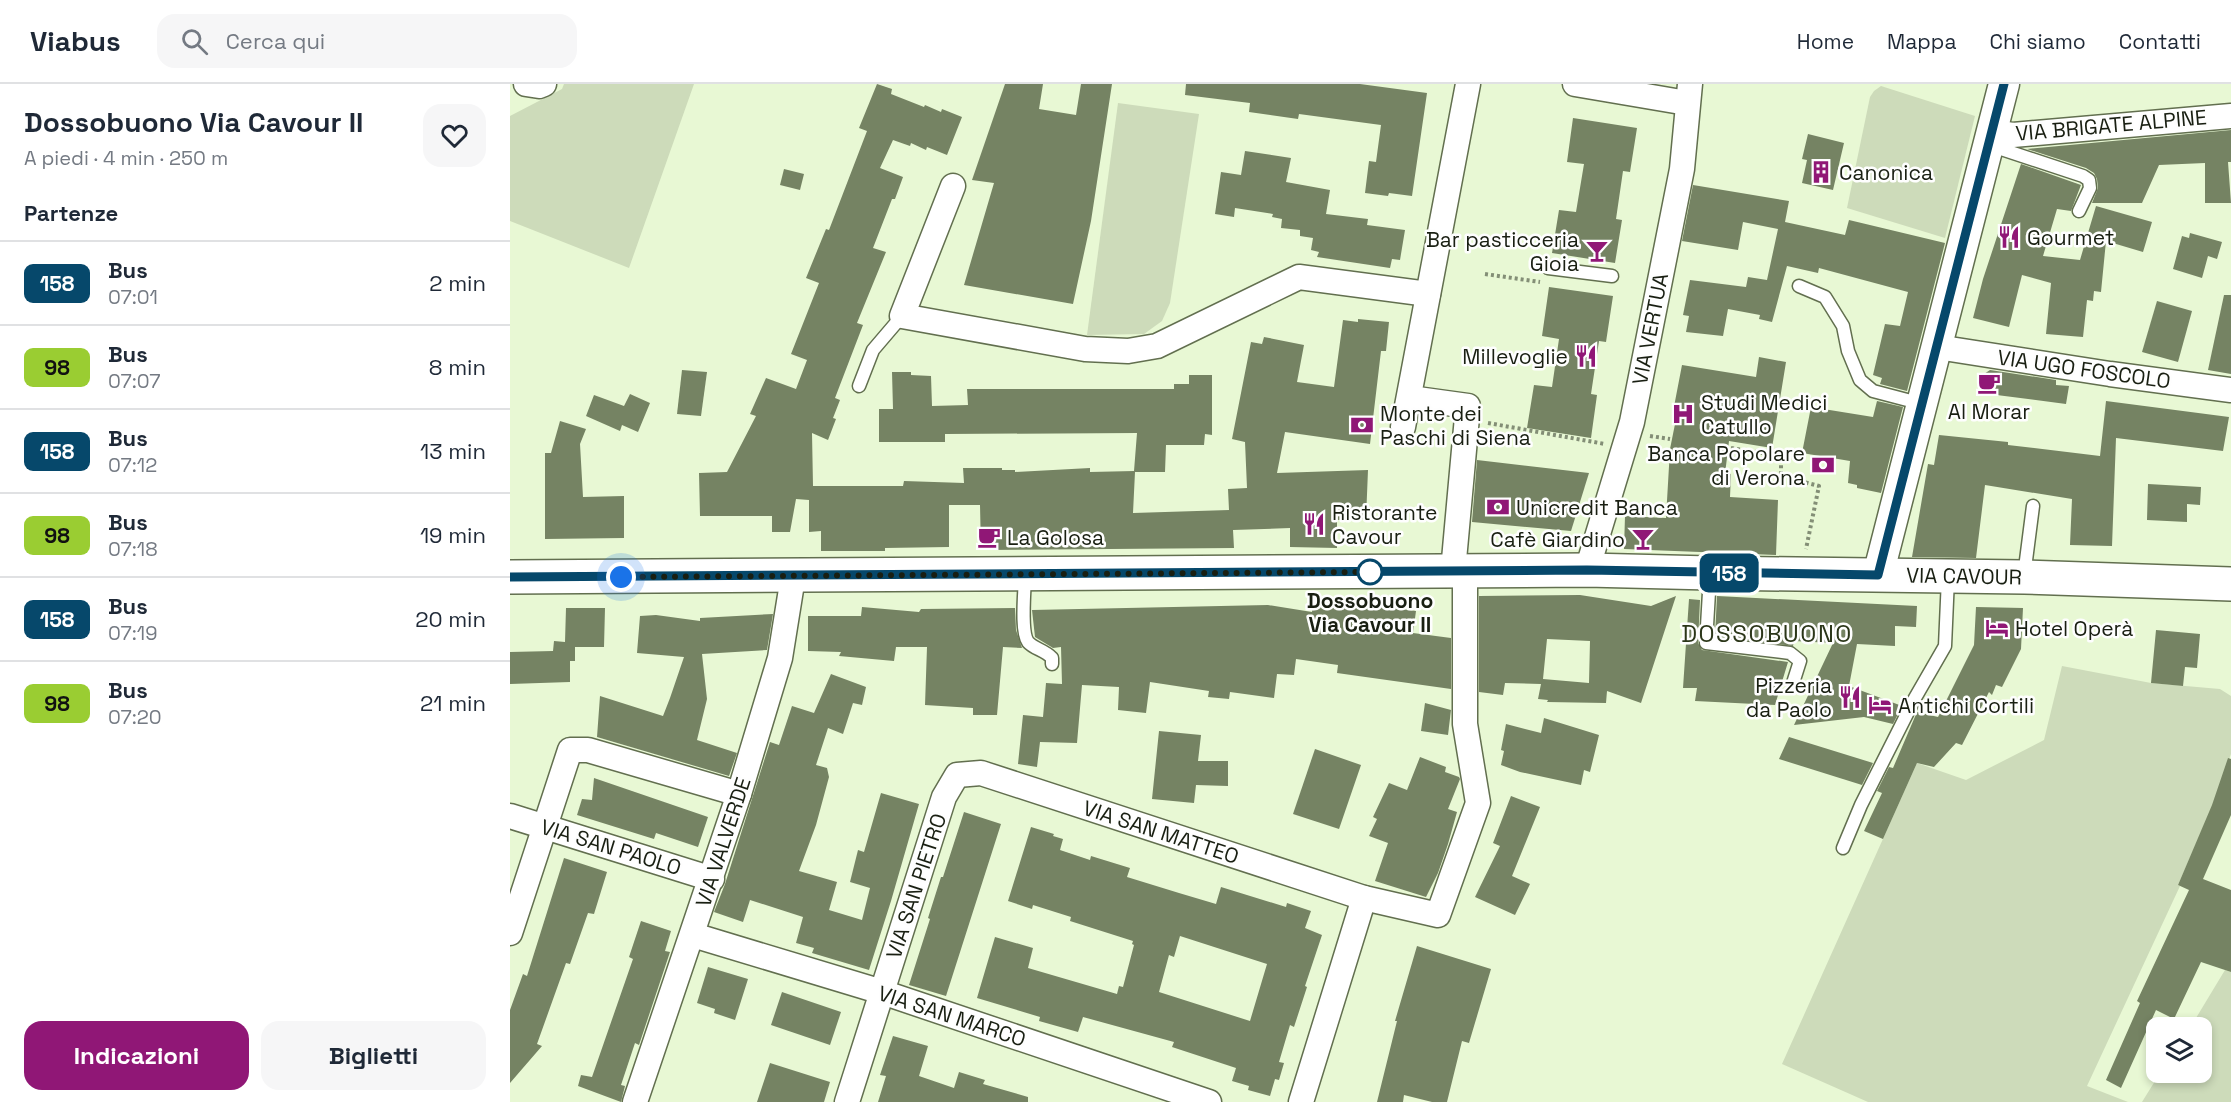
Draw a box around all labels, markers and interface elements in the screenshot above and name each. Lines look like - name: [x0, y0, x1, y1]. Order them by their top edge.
- search box: [157, 14, 577, 68]
- text: Viabus: [30, 23, 121, 59]
- icon: search: [178, 25, 211, 58]
- text: Cerca qui: [226, 27, 325, 55]
- text: Home: [1797, 28, 1854, 55]
- text: Mappa: [1887, 28, 1956, 55]
- text: Chi siamo: [1989, 28, 2086, 55]
- text: Contatti: [2119, 28, 2201, 55]
- street label: VIA BRIGATE ALPINE: [2014, 103, 2208, 147]
- text: Dossobuono Via Cavour II: [24, 104, 363, 140]
- button: heart: [423, 104, 486, 167]
- text: A piedi · 4 min · 250 m: [24, 145, 228, 171]
- building icon: Canonica: [1808, 159, 1834, 185]
- place label: Canonica: [1839, 159, 1933, 186]
- text: Partenze: [24, 199, 118, 227]
- restaurant icon: Gourmet: [1996, 224, 2022, 250]
- place label: Gourmet: [2027, 224, 2114, 251]
- place label: Bar pasticceria Gioia: [1426, 226, 1579, 277]
- bar icon: Bar pasticceria Gioia: [1584, 238, 1610, 264]
- text: Bus: [108, 256, 148, 284]
- text: 2 min: [429, 269, 486, 297]
- text: 158: [40, 270, 74, 297]
- street label: VIA VERTUA: [1626, 271, 1674, 387]
- text: 07:01: [108, 284, 158, 310]
- text: Bus: [108, 340, 148, 368]
- place label: Millevoglie: [1462, 343, 1568, 370]
- restaurant icon: Millevoglie: [1573, 343, 1599, 369]
- street label: VIA UGO FOSCOLO: [1996, 343, 2172, 395]
- text: 8 min: [429, 353, 486, 381]
- text: 98: [44, 354, 70, 381]
- text: 07:07: [108, 368, 161, 394]
- cafe icon: Al Morar: [1976, 370, 2002, 396]
- place label: Studi Medici Catullo: [1701, 389, 1827, 440]
- place label: Al Morar: [1948, 398, 2030, 425]
- place label: Monte dei Paschi di Siena: [1380, 400, 1531, 451]
- hospital icon: Studi Medici Catullo: [1670, 401, 1696, 427]
- bank icon: Monte dei Paschi di Siena: [1349, 412, 1375, 438]
- text: Bus: [108, 424, 148, 452]
- text: 13 min: [420, 437, 486, 465]
- text: 158: [40, 438, 74, 465]
- place label: Banca Popolare di Verona: [1647, 440, 1805, 491]
- text: 07:12: [108, 452, 157, 478]
- bank icon: Banca Popolare di Verona: [1810, 452, 1836, 478]
- bank icon: Unicredit Banca: [1485, 494, 1511, 520]
- place label: Unicredit Banca: [1516, 494, 1678, 521]
- place label: Ristorante Cavour: [1332, 499, 1437, 550]
- text: Bus: [108, 508, 148, 536]
- restaurant icon: Ristorante Cavour: [1301, 511, 1327, 537]
- text: 19 min: [420, 521, 486, 549]
- text: 98: [44, 522, 70, 549]
- cafe icon: La Golosa: [976, 524, 1002, 550]
- place label: La Golosa: [1007, 524, 1104, 551]
- place label: Cafè Giardino: [1490, 526, 1625, 553]
- bar icon: Cafè Giardino: [1630, 526, 1656, 552]
- text: 07:18: [108, 536, 158, 562]
- line badge: 158: [1694, 554, 1764, 592]
- marker: Dossobuono Via Cavour II: [1357, 559, 1383, 585]
- text: 158: [1712, 560, 1746, 587]
- street label: VIA CAVOUR: [1906, 561, 2022, 591]
- your location: [606, 562, 636, 592]
- place label: Dossobuono Via Cavour II: [1307, 587, 1433, 638]
- text: Bus: [108, 592, 148, 620]
- text: 20 min: [415, 605, 486, 633]
- text: 158: [40, 606, 74, 633]
- hotel icon: Hotel Operà: [1984, 615, 2010, 641]
- place label: Hotel Operà: [2015, 615, 2133, 642]
- district label: DOSSOBUONO: [1681, 618, 1853, 649]
- text: 07:19: [108, 620, 157, 646]
- place label: Pizzeria da Paolo: [1746, 672, 1832, 723]
- text: Bus: [108, 676, 148, 704]
- restaurant icon: Pizzeria da Paolo: [1837, 684, 1863, 710]
- text: 21 min: [420, 689, 486, 717]
- text: 98: [44, 690, 70, 717]
- hotel icon: Antichi Cortili: [1867, 692, 1893, 718]
- place label: Antichi Cortili: [1898, 692, 2034, 719]
- text: 07:20: [108, 704, 162, 730]
- street label: VIA VALVERDE: [689, 774, 757, 910]
- street label: VIA SAN MATTEO: [1080, 794, 1242, 870]
- street label: VIA SAN PIETRO: [880, 810, 952, 962]
- street label: VIA SAN PAOLO: [538, 813, 684, 881]
- street label: VIA SAN MARCO: [875, 979, 1029, 1053]
- map controls: [2146, 1017, 2212, 1083]
- button: layers: [2146, 1017, 2212, 1083]
- button: Indicazioni: [24, 1021, 249, 1090]
- button: Biglietti: [261, 1021, 486, 1090]

